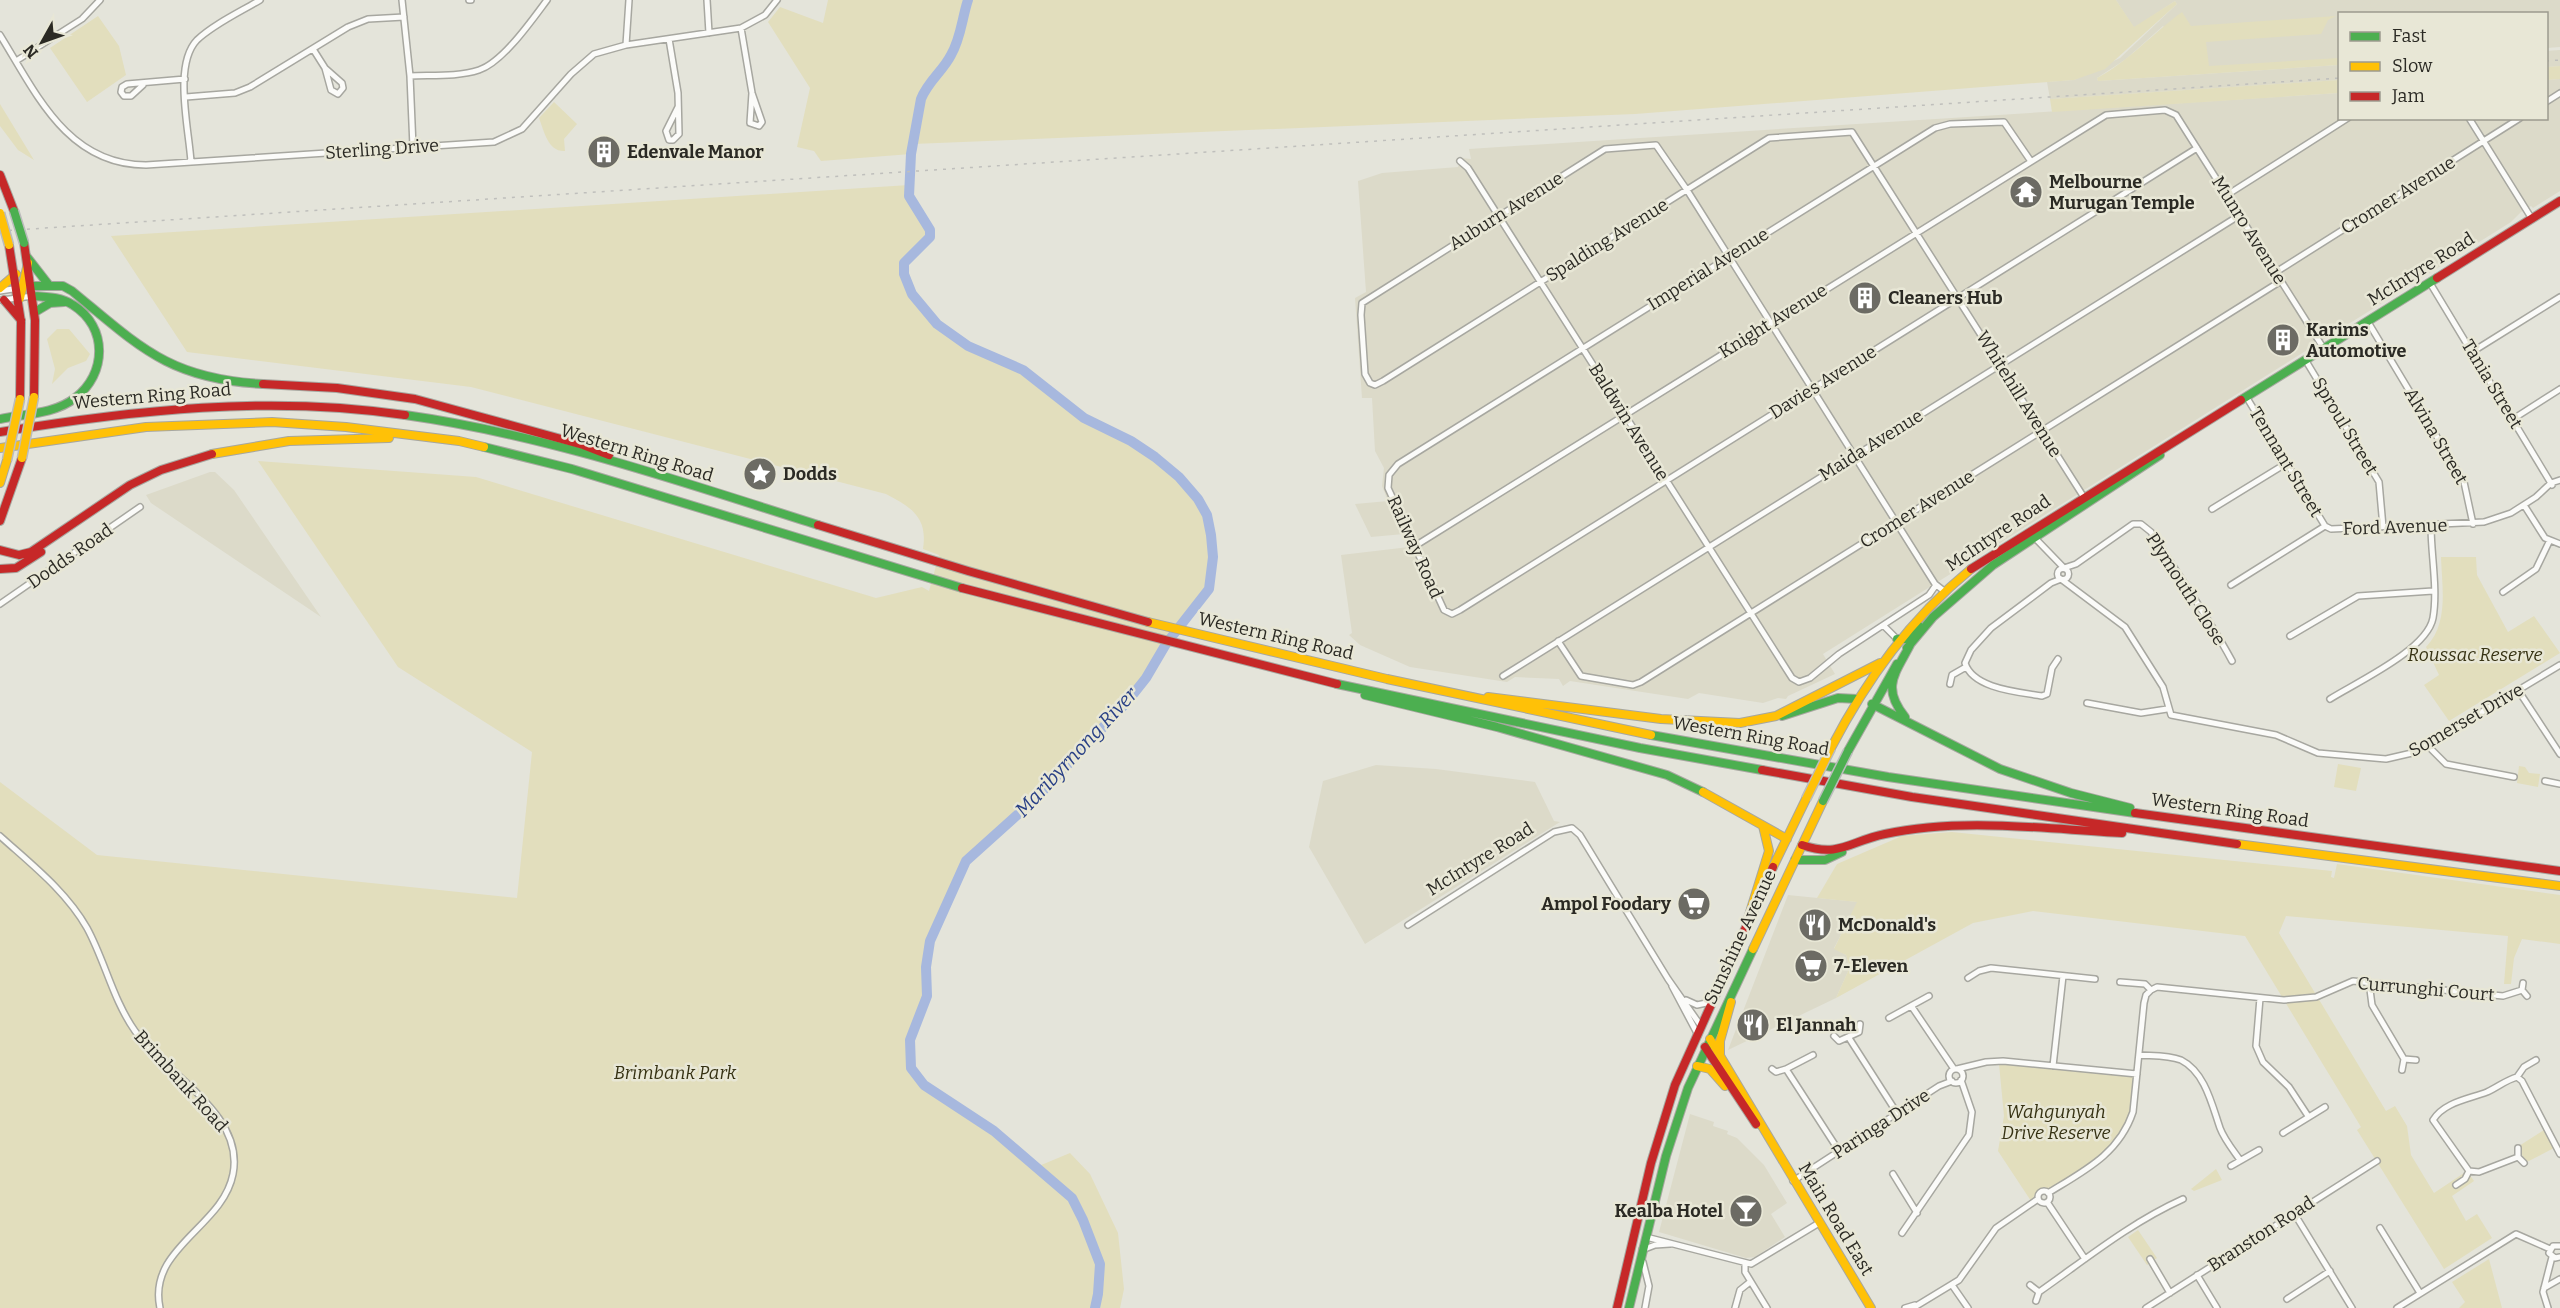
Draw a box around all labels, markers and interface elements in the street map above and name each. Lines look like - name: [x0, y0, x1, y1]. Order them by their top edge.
- north arrow: [12, 12, 72, 72]
- legend: [2338, 12, 2548, 120]
- text: Fast: [2392, 25, 2427, 47]
- text: N: [20, 40, 42, 62]
- text: Slow: [2392, 55, 2433, 77]
- text: Jam: [2391, 85, 2425, 107]
- street label: Sterling Drive: [324, 134, 440, 164]
- building icon: Edenvale Manor: [586, 134, 622, 170]
- place label: Edenvale Manor: [627, 141, 764, 163]
- street label: Cromer Avenue: [2337, 151, 2459, 239]
- street label: Auburn Avenue: [1445, 167, 1567, 255]
- place label: Melbourne Murugan Temple: [2049, 171, 2195, 214]
- street label: Munro Avenue: [2207, 172, 2291, 288]
- temple icon: Melbourne Murugan Temple: [2008, 174, 2044, 210]
- street label: Spalding Avenue: [1542, 193, 1672, 287]
- street label: Imperial Avenue: [1643, 223, 1773, 315]
- street label: McIntyre Road: [2364, 227, 2479, 311]
- street label: Knight Avenue: [1715, 279, 1831, 363]
- building icon: Cleaners Hub: [1847, 280, 1883, 316]
- place label: Cleaners Hub: [1888, 287, 2003, 309]
- place label: Karims Automotive: [2306, 319, 2407, 362]
- building icon: Karims Automotive: [2265, 322, 2301, 358]
- street label: Whitehill Avenue: [1971, 327, 2067, 461]
- street label: Tania Street: [2457, 335, 2527, 433]
- street label: Davies Avenue: [1765, 340, 1881, 424]
- street label: Baldwin Avenue: [1584, 359, 1674, 485]
- street label: Sproul Street: [2307, 373, 2383, 479]
- street label: Western Ring Road: [72, 378, 232, 414]
- street label: Alvina Street: [2400, 384, 2473, 489]
- street label: Tennant Street: [2245, 403, 2328, 521]
- street label: Maida Avenue: [1815, 404, 1927, 486]
- street label: Western Ring Road: [558, 419, 716, 487]
- place icon: Dodds: [742, 456, 778, 492]
- place label: Dodds: [783, 463, 837, 485]
- street label: Cromer Avenue: [1856, 465, 1978, 553]
- street label: McIntyre Road: [1941, 490, 2055, 576]
- street label: Railway Road: [1382, 492, 1448, 602]
- street label: Ford Avenue: [2342, 514, 2448, 540]
- street label: Dodds Road: [23, 518, 117, 593]
- street label: Plymouth Close: [2141, 529, 2231, 649]
- street label: Western Ring Road: [1196, 607, 1356, 665]
- park label: Roussac Reserve: [2408, 644, 2542, 666]
- street label: Somerset Drive: [2405, 678, 2527, 762]
- water label: Maribyrnong River: [1010, 682, 1143, 822]
- street label: Western Ring Road: [1671, 711, 1831, 761]
- street label: Western Ring Road: [2150, 788, 2310, 832]
- street label: McIntyre Road: [1423, 817, 1538, 901]
- street label: Sunshine Avenue: [1699, 866, 1781, 1008]
- supermarket icon: Ampol Foodary: [1676, 886, 1712, 922]
- place label: Ampol Foodary: [1541, 893, 1672, 915]
- restaurant icon: McDonald's: [1797, 907, 1833, 943]
- place label: McDonald's: [1838, 914, 1936, 936]
- supermarket icon: 7-Eleven: [1793, 948, 1829, 984]
- place label: 7-Eleven: [1834, 955, 1909, 977]
- street label: Currunghi Court: [2357, 972, 2496, 1006]
- restaurant icon: El Jannah: [1735, 1007, 1771, 1043]
- place label: El Jannah: [1776, 1014, 1857, 1036]
- street label: Brimbank Road: [130, 1026, 233, 1137]
- park label: Brimbank Park: [614, 1062, 737, 1084]
- street label: Paringa Drive: [1828, 1084, 1934, 1164]
- park label: Wahgunyah Drive Reserve: [2001, 1101, 2111, 1144]
- street label: Main Road East: [1794, 1159, 1879, 1280]
- street label: Branston Road: [2204, 1191, 2319, 1277]
- bar icon: Kealba Hotel: [1728, 1193, 1764, 1229]
- place label: Kealba Hotel: [1614, 1200, 1723, 1222]

